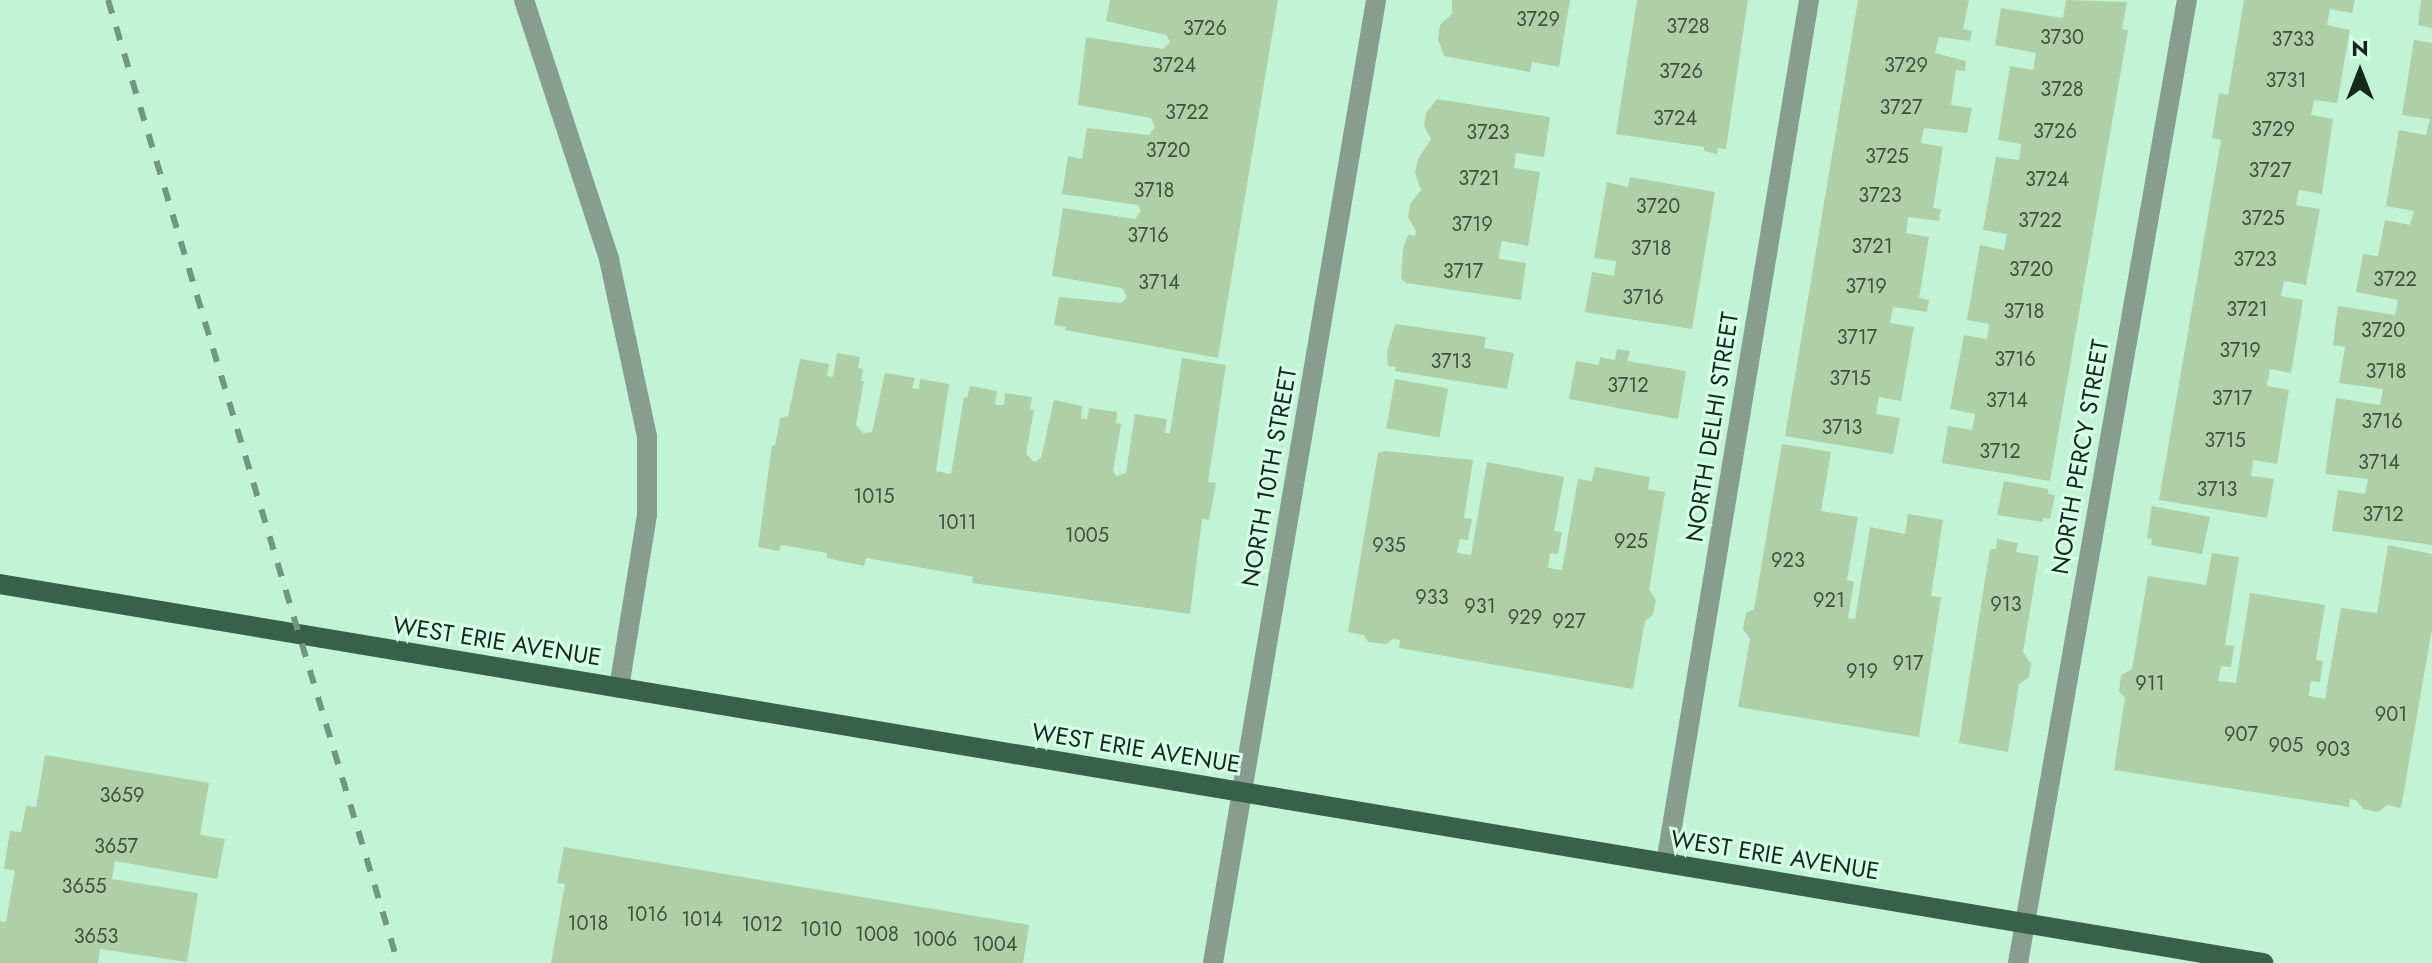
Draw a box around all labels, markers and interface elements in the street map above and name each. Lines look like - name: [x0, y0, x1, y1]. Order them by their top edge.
- house number: 3729: [1516, 7, 1560, 31]
- house number: 3728: [1666, 14, 1710, 38]
- house number: 3726: [1183, 16, 1227, 40]
- house number: 3730: [2040, 25, 2084, 49]
- house number: 3733: [2272, 27, 2314, 51]
- north arrow: [2320, 32, 2400, 112]
- text: N: [2351, 32, 2369, 64]
- house number: 3724: [1152, 53, 1196, 77]
- house number: 3729: [1884, 53, 1928, 77]
- house number: 3726: [1659, 59, 1703, 83]
- house number: 3731: [2265, 68, 2307, 92]
- house number: 3728: [2040, 77, 2084, 101]
- house number: 3727: [1880, 95, 1922, 119]
- house number: 3722: [1165, 100, 1209, 124]
- house number: 3724: [1653, 106, 1697, 130]
- house number: 3729: [2251, 117, 2295, 141]
- house number: 3726: [2033, 119, 2077, 143]
- house number: 3723: [1466, 120, 1510, 144]
- house number: 3720: [1146, 138, 1190, 162]
- house number: 3725: [1865, 144, 1909, 168]
- house number: 3727: [2249, 158, 2291, 182]
- house number: 3721: [1458, 166, 1500, 190]
- house number: 3724: [2025, 167, 2069, 191]
- house number: 3718: [1133, 178, 1175, 202]
- house number: 3723: [1858, 183, 1902, 207]
- house number: 3720: [1636, 194, 1680, 218]
- house number: 3725: [2241, 206, 2285, 230]
- house number: 3722: [2018, 208, 2062, 232]
- house number: 3719: [1451, 212, 1493, 236]
- house number: 3716: [1127, 223, 1169, 247]
- house number: 3721: [1851, 234, 1893, 258]
- house number: 3718: [1630, 236, 1672, 260]
- house number: 3723: [2233, 247, 2277, 271]
- house number: 3720: [2009, 257, 2053, 281]
- house number: 3717: [1443, 259, 1483, 283]
- house number: 3722: [2373, 267, 2417, 291]
- house number: 3714: [1138, 270, 1180, 294]
- house number: 3719: [1845, 274, 1887, 298]
- house number: 3716: [1622, 285, 1664, 309]
- house number: 3721: [2226, 297, 2268, 321]
- house number: 3718: [2003, 299, 2045, 323]
- street label: NORTH DELHI STREET: [1680, 310, 1744, 544]
- house number: 3720: [2361, 318, 2405, 342]
- house number: 3717: [1837, 325, 1877, 349]
- street label: NORTH PERCY STREET: [2045, 337, 2115, 577]
- house number: 3719: [2219, 338, 2261, 362]
- house number: 3716: [1994, 347, 2036, 371]
- house number: 3713: [1430, 349, 1472, 373]
- house number: 3718: [2365, 359, 2407, 383]
- street label: NORTH 10TH STREET: [1235, 365, 1303, 589]
- house number: 3715: [1829, 366, 1871, 390]
- house number: 3712: [1607, 373, 1649, 397]
- house number: 3717: [2212, 386, 2252, 410]
- house number: 3714: [1986, 388, 2028, 412]
- house number: 3716: [2361, 409, 2403, 433]
- house number: 3713: [1821, 415, 1863, 439]
- house number: 3715: [2204, 428, 2246, 452]
- house number: 3712: [1979, 439, 2021, 463]
- house number: 3714: [2358, 450, 2400, 474]
- house number: 3713: [2196, 477, 2238, 501]
- house number: 1015: [853, 484, 895, 508]
- house number: 3712: [2362, 502, 2404, 526]
- house number: 1011: [938, 510, 976, 534]
- house number: 1005: [1065, 523, 1109, 547]
- house number: 925: [1614, 529, 1648, 553]
- house number: 935: [1372, 533, 1406, 557]
- house number: 923: [1771, 548, 1805, 572]
- house number: 933: [1415, 585, 1449, 609]
- house number: 921: [1813, 588, 1845, 612]
- house number: 913: [1990, 592, 2022, 616]
- house number: 931: [1464, 594, 1496, 618]
- house number: 929: [1508, 605, 1542, 629]
- house number: 927: [1552, 609, 1586, 633]
- street label: WEST ERIE AVENUE: [391, 610, 603, 672]
- house number: 917: [1892, 651, 1924, 675]
- house number: 919: [1846, 659, 1878, 683]
- house number: 911: [2135, 671, 2165, 695]
- house number: 901: [2375, 702, 2407, 726]
- street label: WEST ERIE AVENUE: [1030, 717, 1242, 779]
- house number: 907: [2224, 722, 2258, 746]
- house number: 905: [2269, 733, 2303, 757]
- house number: 903: [2316, 737, 2350, 761]
- house number: 3659: [99, 783, 145, 807]
- street label: WEST ERIE AVENUE: [1669, 824, 1881, 886]
- house number: 3657: [94, 834, 138, 858]
- house number: 3655: [62, 874, 106, 898]
- house number: 1016: [626, 902, 668, 926]
- house number: 1014: [681, 907, 723, 931]
- house number: 1018: [568, 911, 608, 935]
- house number: 1012: [741, 912, 783, 936]
- house number: 1010: [800, 917, 842, 941]
- house number: 1008: [855, 922, 899, 946]
- house number: 3653: [74, 924, 118, 948]
- house number: 1006: [913, 927, 957, 951]
- house number: 1004: [973, 932, 1017, 956]

